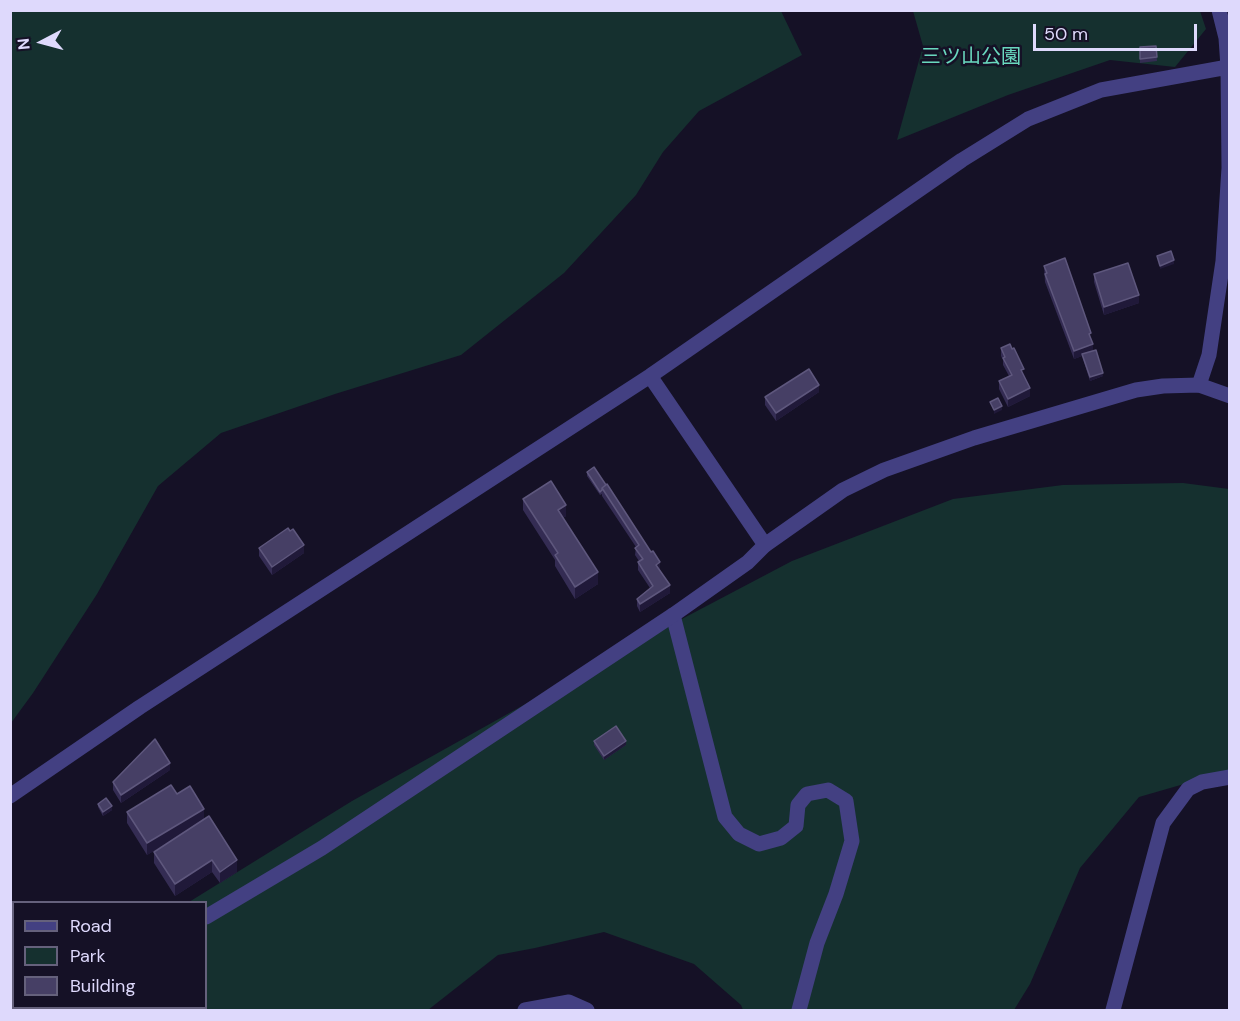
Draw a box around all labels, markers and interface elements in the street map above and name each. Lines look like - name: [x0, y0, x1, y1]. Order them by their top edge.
- north arrow: [12, 12, 72, 72]
- scale bar: [1036, 12, 1200, 50]
- text: 50 m: [1044, 22, 1088, 46]
- text: N: [13, 37, 35, 51]
- park label: 三ツ山公園: [921, 46, 1021, 70]
- legend: [12, 901, 207, 1009]
- text: Road: [70, 914, 112, 938]
- text: Park: [70, 944, 106, 968]
- text: Building: [70, 974, 135, 998]

